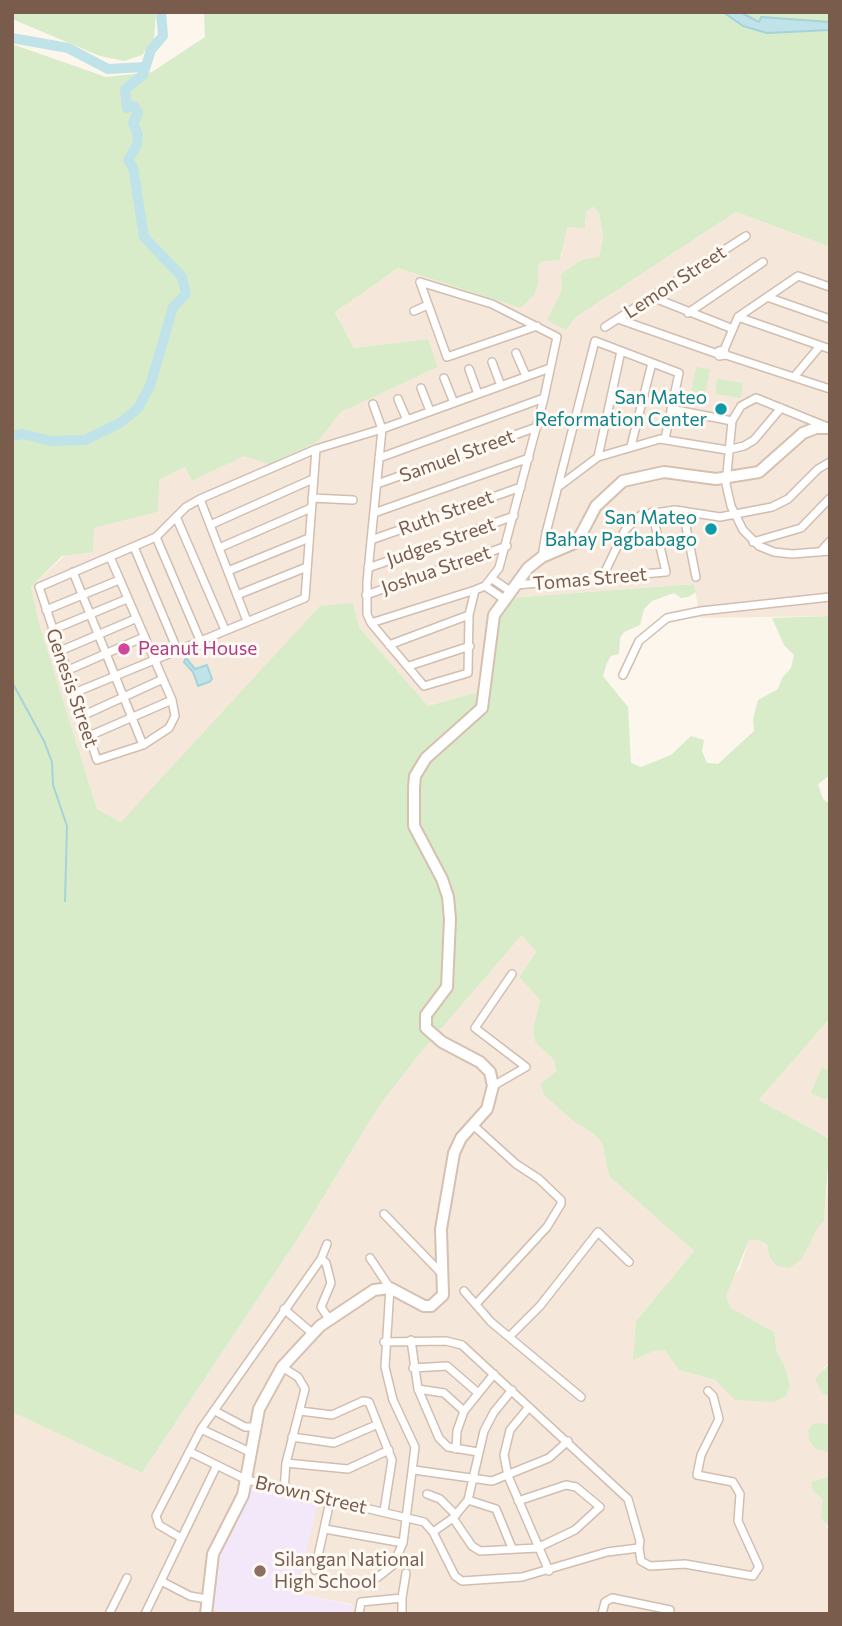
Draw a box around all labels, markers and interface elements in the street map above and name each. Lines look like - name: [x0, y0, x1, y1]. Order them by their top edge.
- street label: Lemon Street: [620, 241, 730, 323]
- place label: San Mateo Reformation Center: [535, 387, 707, 431]
- marker: San Mateo Reformation Center: [713, 401, 729, 417]
- street label: Samuel Street: [397, 425, 517, 487]
- street label: Ruth Street: [395, 485, 497, 541]
- place label: San Mateo Bahay Pagbabago: [545, 507, 697, 551]
- street label: Judges Street: [384, 513, 498, 571]
- marker: San Mateo Bahay Pagbabago: [703, 521, 719, 537]
- street label: Joshua Street: [378, 541, 494, 599]
- street label: Tomas Street: [532, 563, 648, 595]
- street label: Genesis Street: [41, 625, 103, 751]
- place label: Peanut House: [138, 638, 257, 660]
- marker: Peanut House: [116, 641, 132, 657]
- street label: Brown Street: [253, 1471, 369, 1519]
- place label: Silangan National High School: [274, 1549, 424, 1593]
- marker: Silangan National High School: [252, 1563, 268, 1579]

